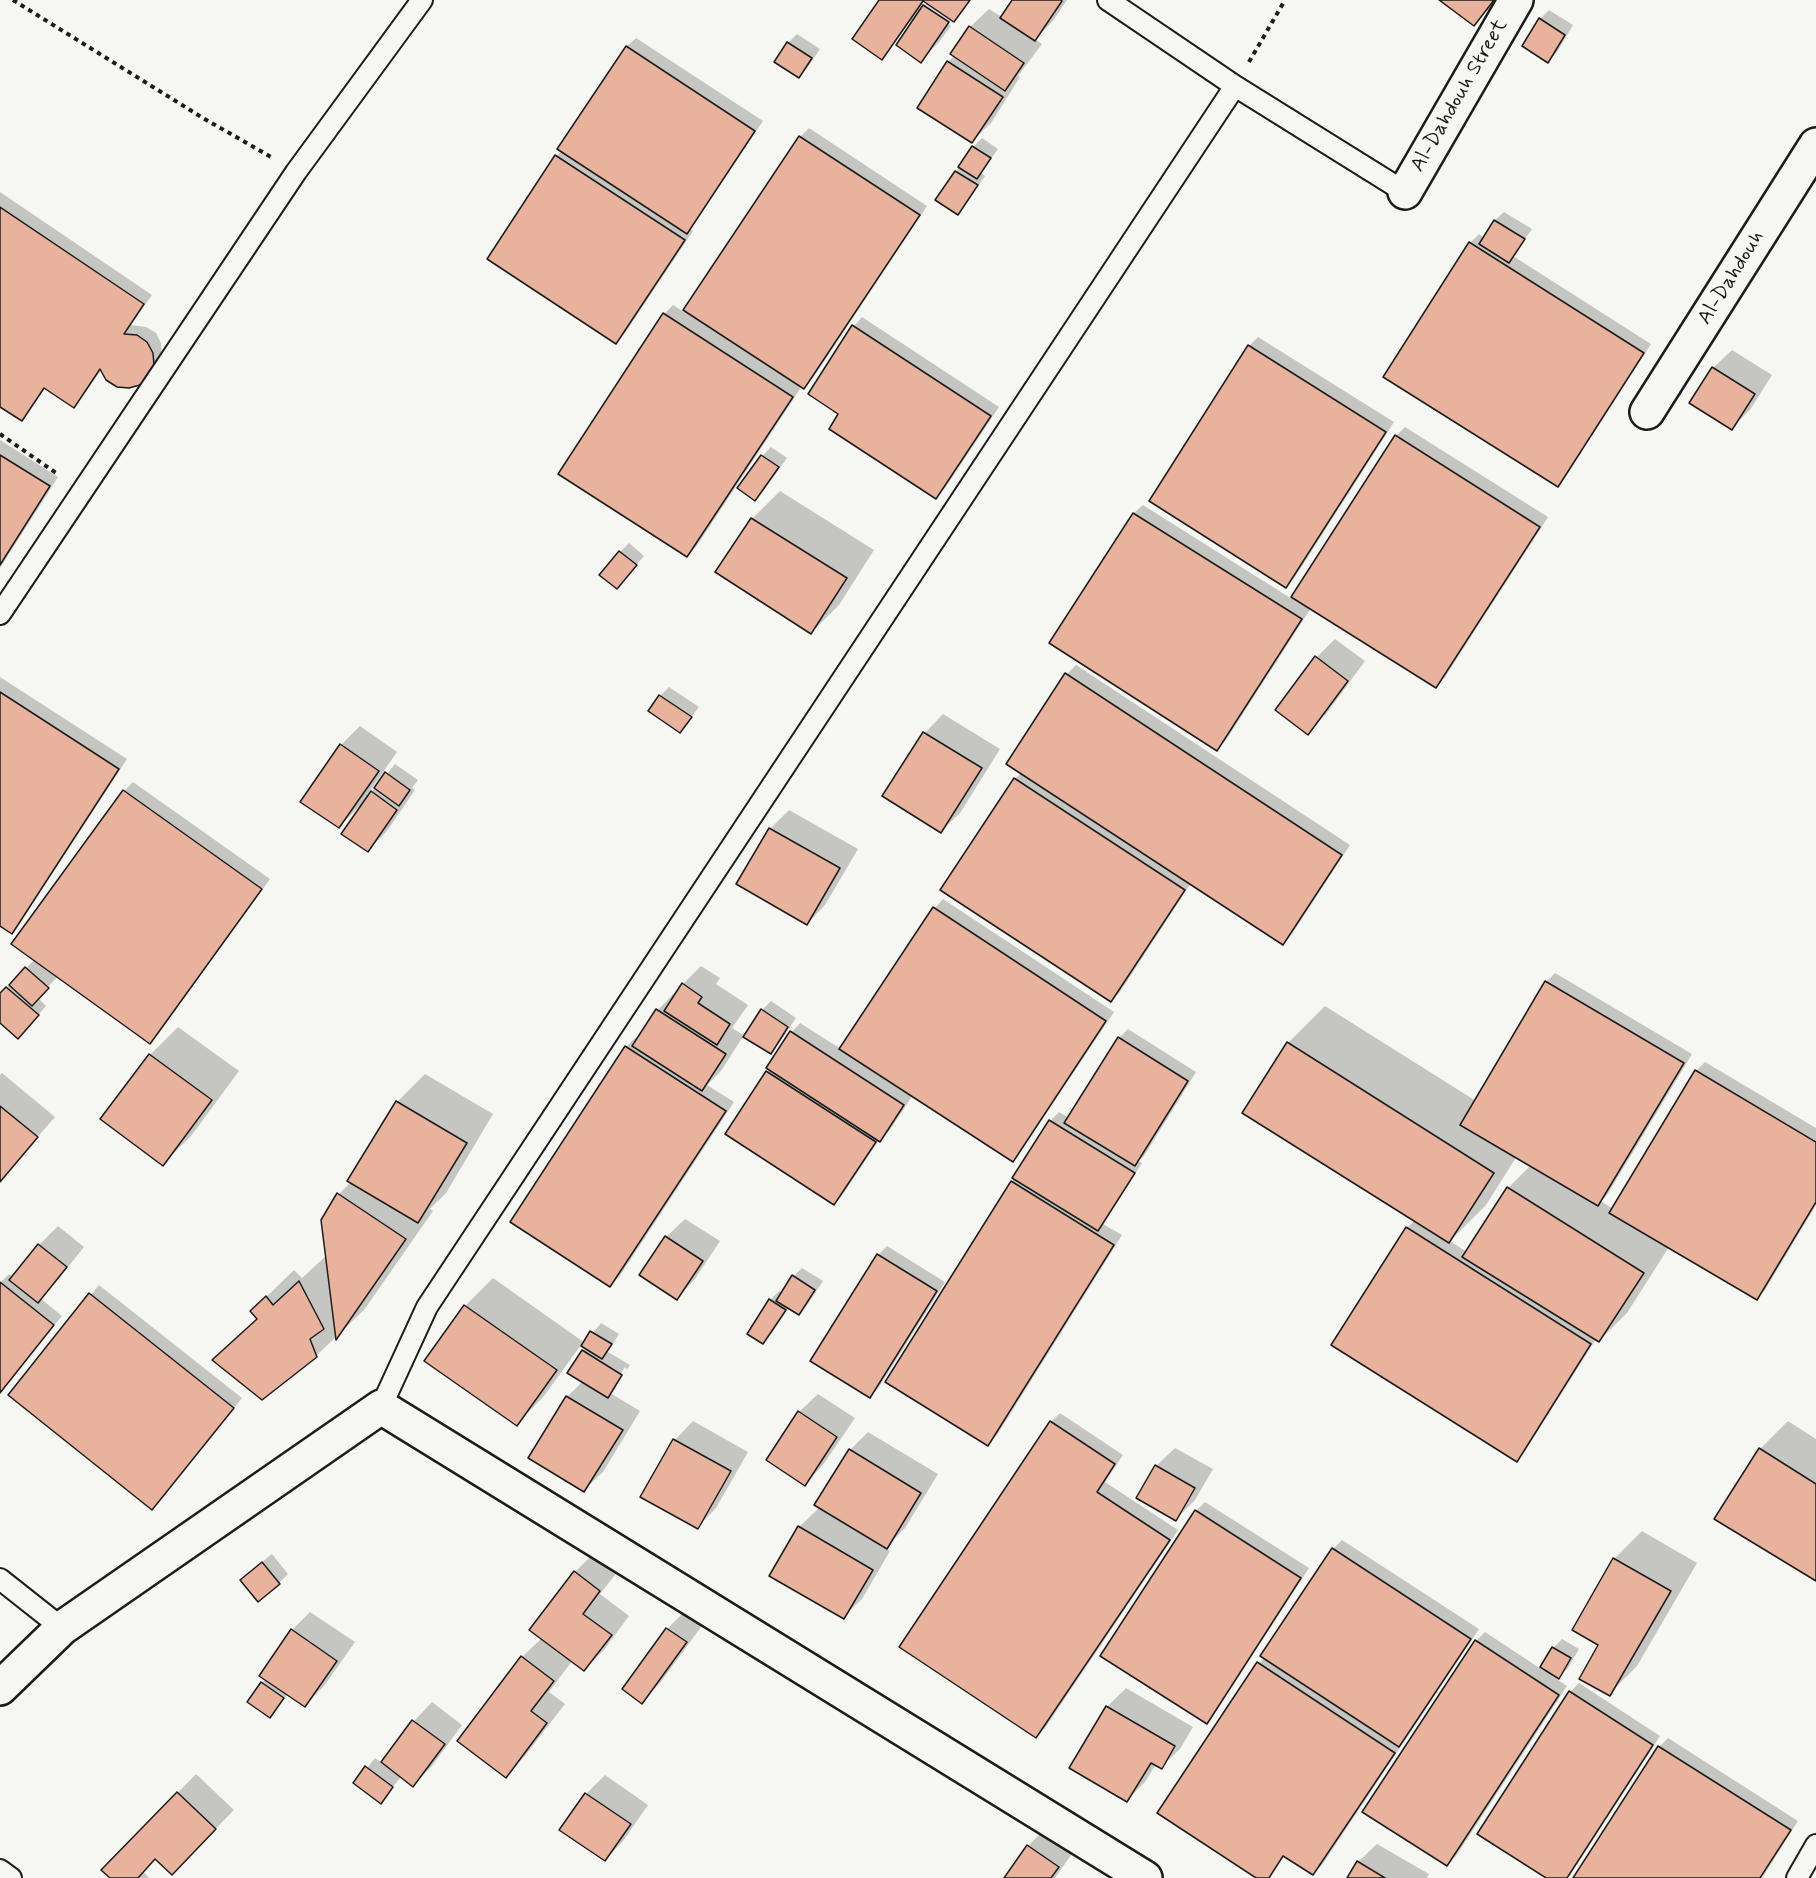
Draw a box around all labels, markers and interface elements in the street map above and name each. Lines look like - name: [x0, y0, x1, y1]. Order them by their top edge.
- street label: Al-Dahdouh Street: [1406, 15, 1514, 177]
- street label: Al-Dahdouh: [1693, 226, 1771, 330]

